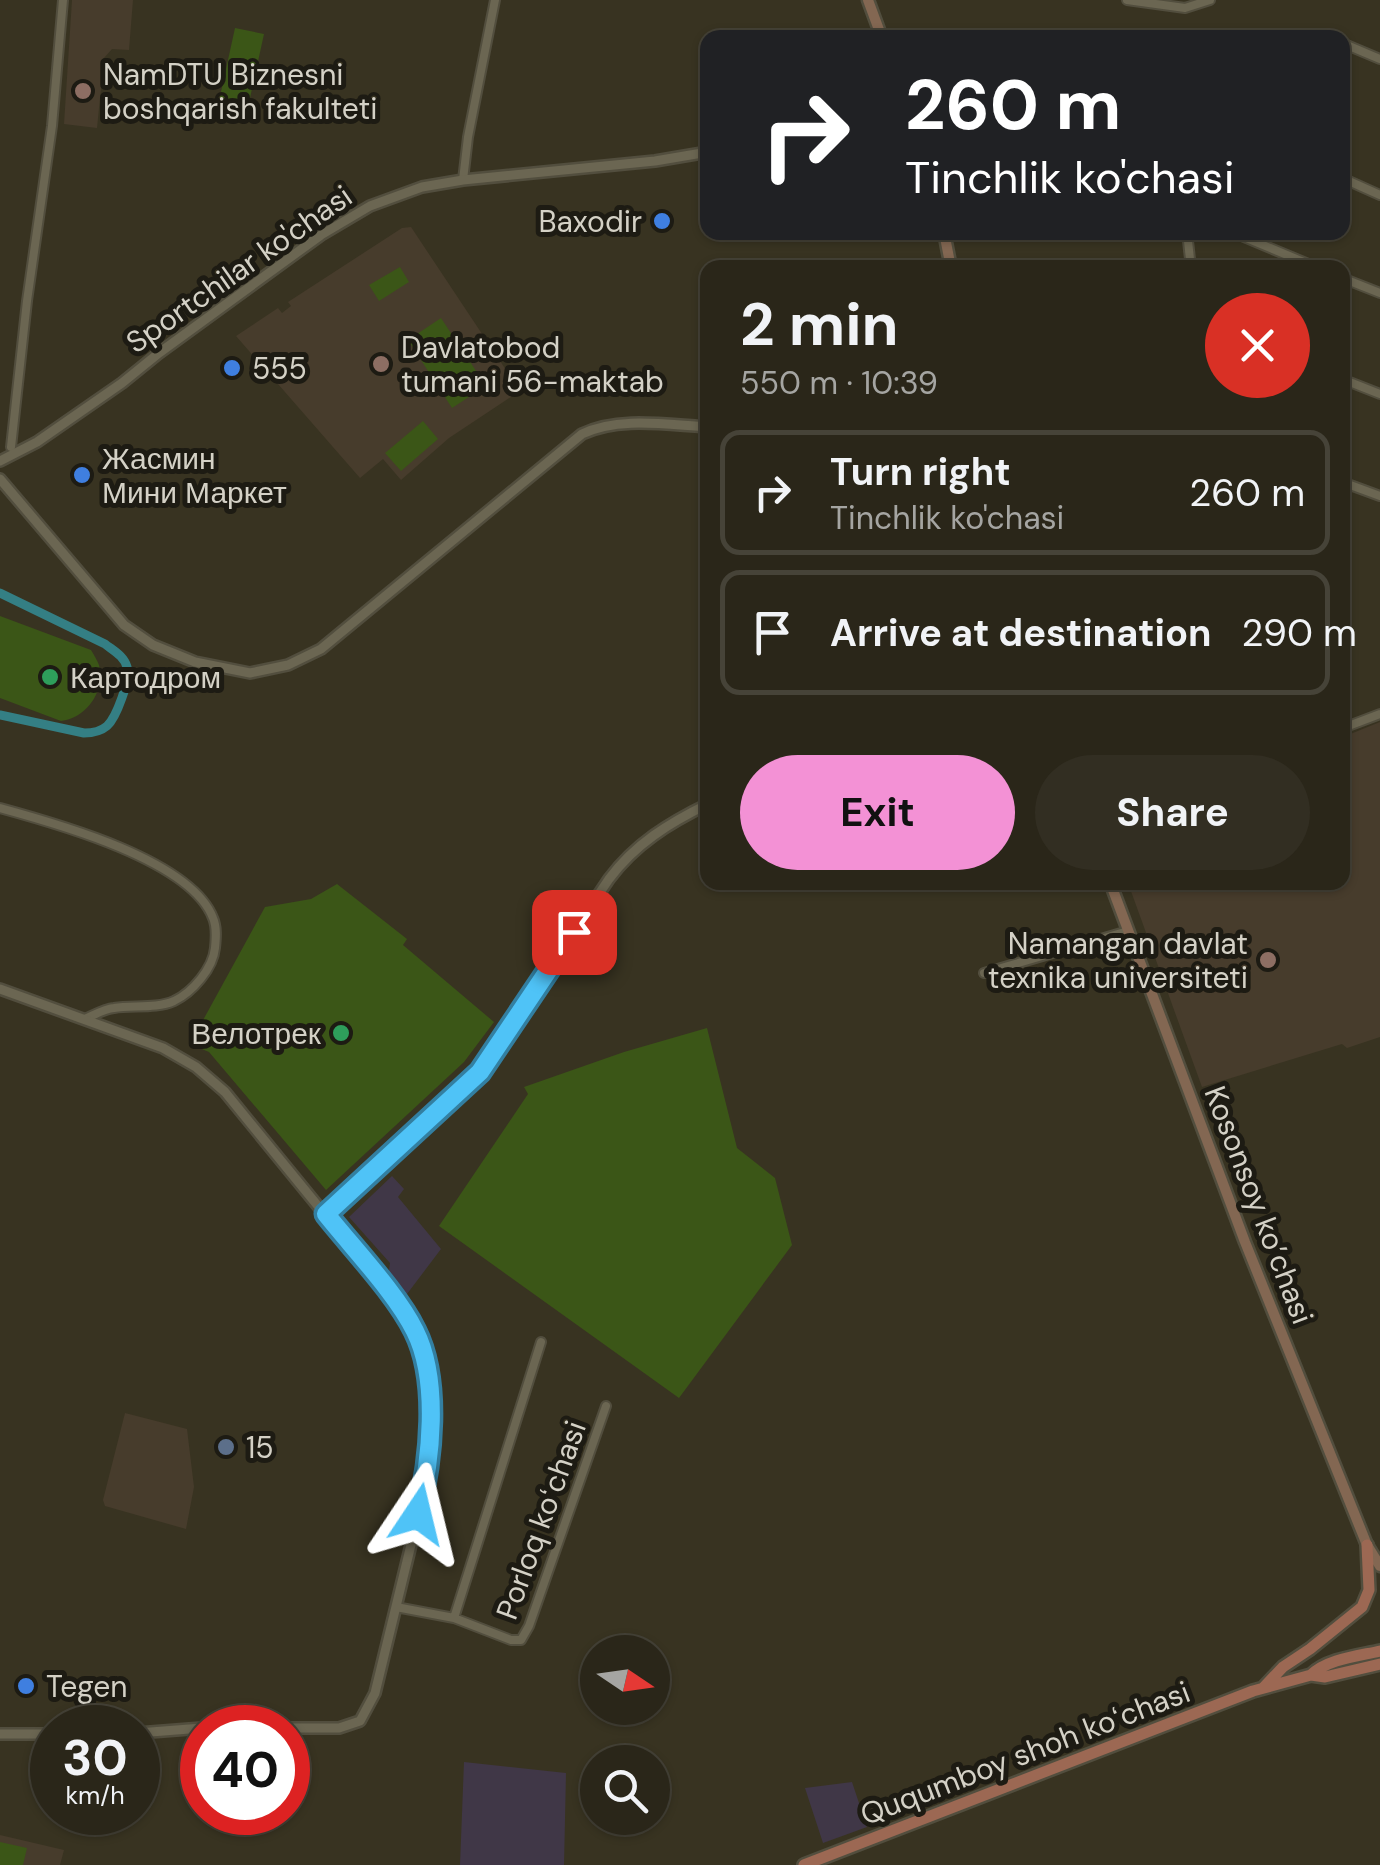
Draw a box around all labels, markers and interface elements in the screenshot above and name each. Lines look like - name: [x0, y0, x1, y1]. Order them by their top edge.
- place label: NamDTU Biznesni boshqarish fakulteti: [103, 55, 377, 128]
- text: 260 m: [905, 60, 1121, 151]
- icon: right: [740, 70, 870, 200]
- marker: NamDTU Biznesni boshqarish fakulteti: [72, 80, 94, 102]
- text: Tinchlik ko'chasi: [905, 148, 1235, 207]
- street label: Sportchilar ko'chasi: [118, 176, 360, 362]
- place label: Baxodir: [538, 202, 642, 241]
- marker: Baxodir: [651, 210, 673, 232]
- text: 2 min: [740, 285, 899, 364]
- button: close: [1205, 293, 1310, 398]
- place label: Davlatobod tumani 56-maktab: [401, 328, 664, 401]
- place label: 555: [252, 349, 307, 388]
- marker: Davlatobod tumani 56-maktab: [370, 353, 392, 375]
- marker: 555: [221, 357, 243, 379]
- text: 550 m · 10:39: [740, 362, 938, 404]
- place label: Жасмин Мини Маркет: [102, 439, 287, 512]
- text: Turn right: [830, 447, 1011, 497]
- marker: Жасмин Мини Маркет: [71, 464, 93, 486]
- icon: right: [745, 465, 800, 520]
- text: 260 m: [1189, 468, 1305, 518]
- text: Tinchlik ko'chasi: [830, 497, 1064, 539]
- icon: arrive: [745, 605, 800, 660]
- text: Arrive at destination: [830, 608, 1212, 658]
- text: 290 m: [1242, 608, 1357, 658]
- place label: Картодром: [70, 658, 221, 697]
- marker: Картодром: [39, 666, 61, 688]
- button: Exit: [740, 755, 1015, 870]
- button: Share: [1035, 755, 1310, 870]
- pin: [532, 890, 617, 975]
- icon: arrive: [547, 905, 602, 960]
- place label: Namangan davlat texnika universiteti: [988, 924, 1248, 997]
- marker: Namangan davlat texnika universiteti: [1257, 949, 1279, 971]
- place label: Велотрек: [191, 1014, 322, 1053]
- marker: Велотрек: [330, 1022, 352, 1044]
- street label: Kosonsoy ko’chasi: [1196, 1080, 1322, 1330]
- street label: Porloq koʻchasi: [487, 1416, 595, 1624]
- place label: 15: [246, 1428, 274, 1467]
- marker: 15: [215, 1436, 237, 1458]
- position arrow: [366, 1462, 470, 1566]
- north arrow: [580, 1635, 670, 1725]
- map controls: [580, 1635, 670, 1835]
- place label: Tegen: [46, 1667, 127, 1706]
- street label: Ququmboy shoh koʻchasi: [855, 1672, 1195, 1834]
- marker: Tegen: [15, 1675, 37, 1697]
- speed limit sign: 40: [180, 1705, 310, 1835]
- text: 30: [62, 1725, 128, 1791]
- button: search: [580, 1745, 670, 1835]
- text: km/h: [65, 1779, 125, 1812]

